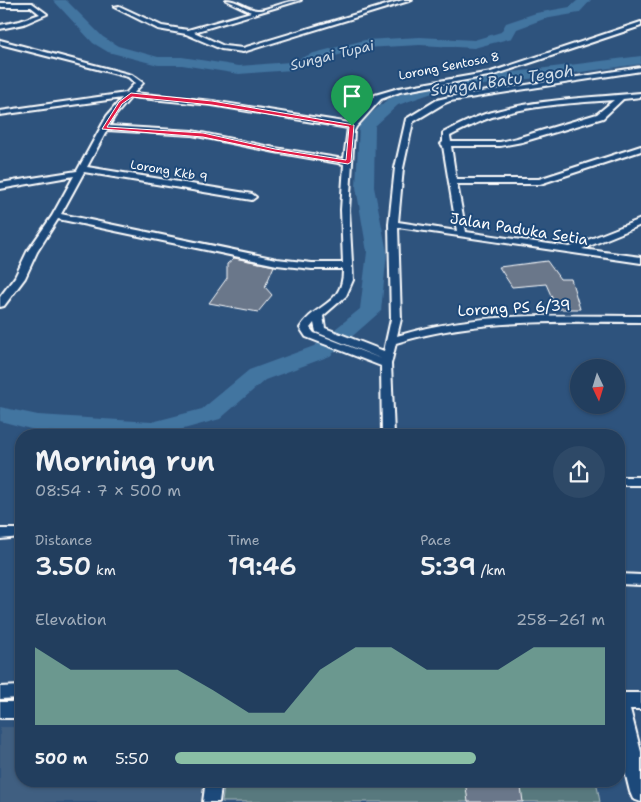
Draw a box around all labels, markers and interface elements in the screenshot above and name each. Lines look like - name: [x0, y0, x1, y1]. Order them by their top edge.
- water label: Sungai Tupai: [288, 36, 377, 74]
- street label: Lorong Sentosa 8: [397, 48, 501, 84]
- water label: Sungai Batu Tegoh: [429, 60, 575, 101]
- pin: [331, 75, 373, 126]
- icon: arrive: [338, 82, 366, 110]
- street label: Lorong Kkb 9: [129, 156, 209, 186]
- street label: Jalan Paduka Setia: [448, 208, 590, 250]
- street label: Lorong PS 6/39: [457, 295, 571, 321]
- north arrow: [570, 359, 625, 414]
- map controls: [570, 359, 625, 414]
- text: Morning run: [35, 442, 215, 480]
- button: share: [553, 446, 605, 498]
- text: 08:54 · 7 × 500 m: [35, 480, 181, 501]
- text: Distance: [35, 531, 92, 549]
- text: Time: [228, 531, 260, 549]
- text: Pace: [420, 531, 451, 549]
- text: 3.50: [35, 549, 91, 583]
- text: 19:46: [228, 549, 297, 583]
- text: 5:39: [420, 549, 476, 583]
- text: km: [91, 561, 116, 579]
- text: /km: [476, 561, 506, 579]
- text: Elevation: [35, 609, 107, 630]
- text: 258–261 m: [516, 609, 605, 630]
- text: 500 m: [35, 748, 87, 769]
- text: 5:50: [115, 748, 149, 769]

